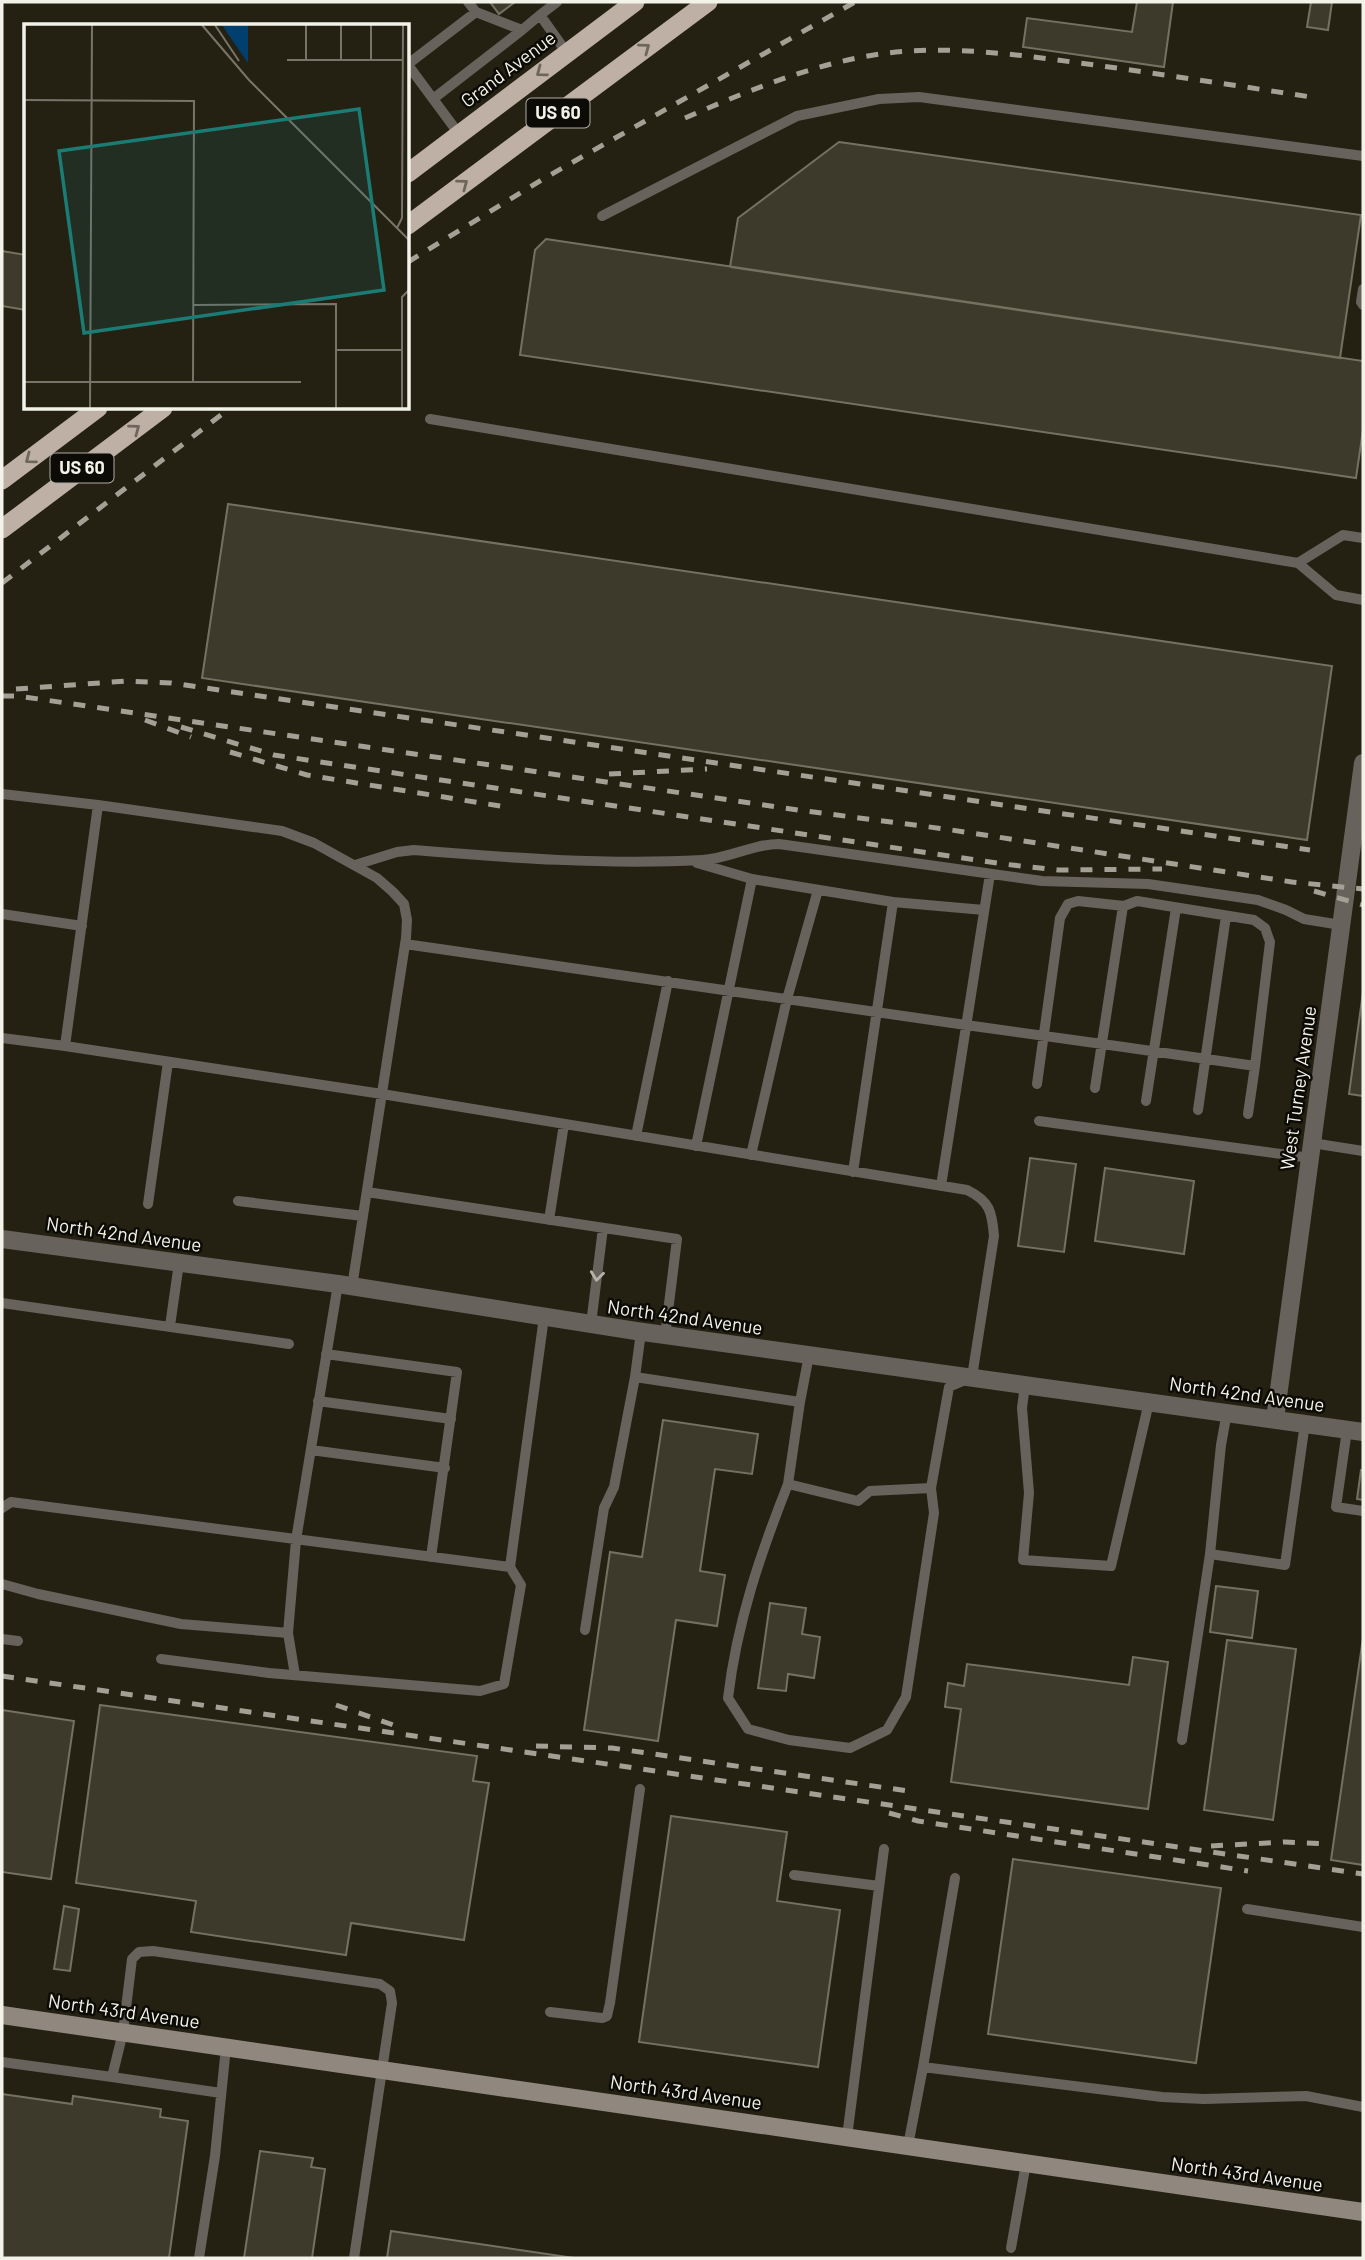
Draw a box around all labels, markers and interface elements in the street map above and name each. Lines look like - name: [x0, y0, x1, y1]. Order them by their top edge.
- inset map: [24, 24, 410, 410]
- street label: Grand Avenue: [456, 25, 560, 112]
- one-way arrow: [637, 44, 650, 57]
- one-way arrow: [537, 64, 549, 77]
- road number: US 60: [526, 98, 590, 128]
- one-way arrow: [455, 180, 467, 192]
- one-way arrow: [127, 425, 139, 437]
- one-way arrow: [25, 450, 38, 463]
- road number: US 60: [50, 454, 114, 482]
- street label: West Turney Avenue: [1275, 1004, 1320, 1172]
- street label: North 42nd Avenue: [45, 1211, 203, 1256]
- one-way arrow: [590, 1270, 605, 1282]
- street label: North 42nd Avenue: [606, 1294, 764, 1339]
- street label: North 42nd Avenue: [1168, 1371, 1326, 1416]
- street label: North 43rd Avenue: [47, 1988, 201, 2033]
- street label: North 43rd Avenue: [609, 2069, 763, 2114]
- street label: North 43rd Avenue: [1170, 2151, 1324, 2196]

